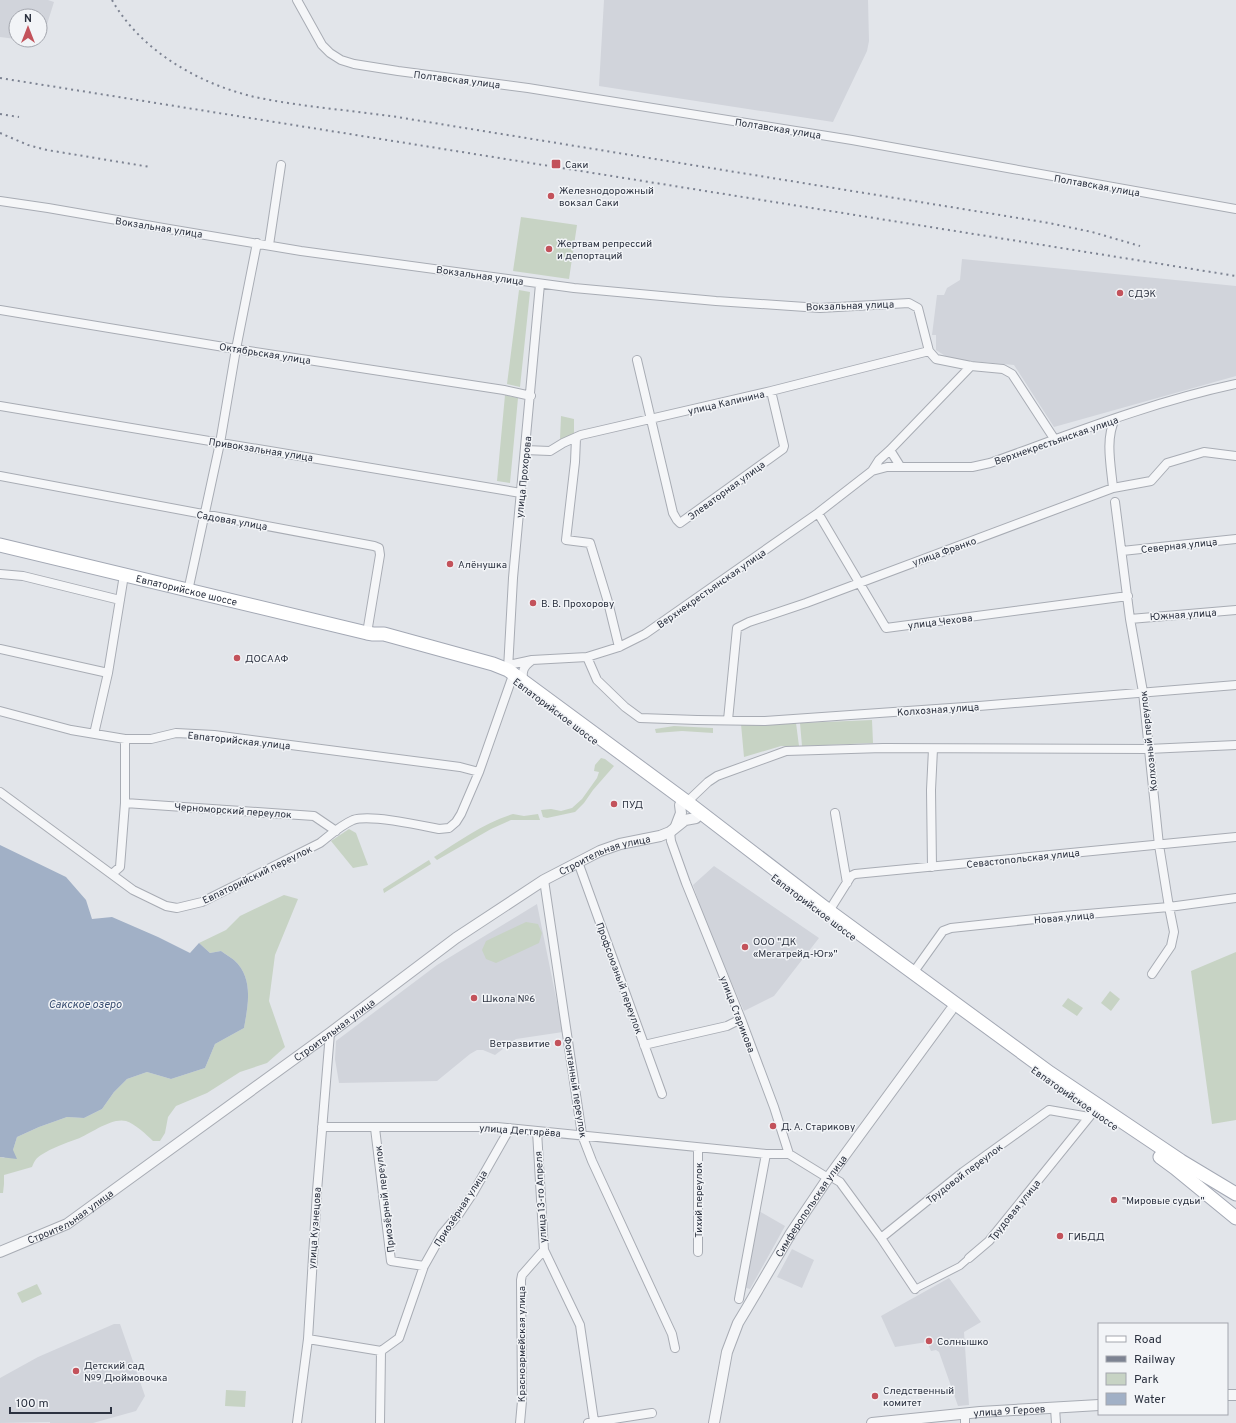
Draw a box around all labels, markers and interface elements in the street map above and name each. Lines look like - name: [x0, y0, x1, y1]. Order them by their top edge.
- north arrow: [8, 8, 48, 48]
- text: N: [24, 12, 32, 26]
- street label: Полтавская улица: [413, 69, 501, 92]
- street label: Полтавская улица: [734, 116, 822, 143]
- marker: Саки: [550, 158, 562, 170]
- place label: Саки: [565, 159, 589, 172]
- street label: Полтавская улица: [1053, 173, 1141, 200]
- place label: Железнодорожный вокзал Саки: [559, 185, 654, 210]
- marker: Железнодорожный вокзал Саки: [546, 191, 556, 201]
- street label: Вокзальная улица: [114, 215, 203, 242]
- place label: Жертвам репрессий и депортаций: [557, 238, 652, 263]
- marker: Жертвам репрессий и депортаций: [544, 244, 554, 254]
- street label: Вокзальная улица: [435, 264, 524, 289]
- marker: СДЭК: [1115, 288, 1125, 298]
- place label: СДЭК: [1128, 288, 1156, 301]
- street label: Вокзальная улица: [806, 298, 894, 315]
- street label: Октябрьская улица: [218, 341, 312, 368]
- street label: улица Калинина: [687, 388, 766, 419]
- street label: Верхнекрестьянская улица: [993, 414, 1120, 469]
- street label: Привокзальная улица: [208, 436, 314, 465]
- street label: улица Прохорова: [514, 436, 535, 519]
- street label: Элеваторная улица: [686, 459, 768, 524]
- street label: Садовая улица: [195, 509, 268, 534]
- street label: улица Франко: [911, 535, 979, 570]
- street label: Северная улица: [1140, 536, 1218, 557]
- street label: Верхнекрестьянская улица: [655, 547, 769, 632]
- marker: Алёнушка: [445, 559, 455, 569]
- place label: Алёнушка: [458, 559, 507, 572]
- street label: Евпаторийское шоссе: [134, 573, 238, 610]
- marker: В. В. Прохорову: [528, 598, 538, 608]
- place label: В. В. Прохорову: [541, 598, 614, 611]
- street label: Южная улица: [1149, 607, 1217, 624]
- street label: улица Чехова: [907, 612, 973, 633]
- marker: ДОСААФ: [232, 653, 242, 663]
- place label: ДОСААФ: [245, 653, 289, 666]
- street label: Евпаторийское шоссе: [510, 676, 600, 749]
- street label: Колхозный переулок: [1138, 690, 1161, 792]
- street label: Колхозная улица: [897, 701, 980, 720]
- street label: Евпаторийская улица: [187, 730, 291, 753]
- marker: ПУД: [609, 799, 619, 809]
- place label: ПУД: [622, 799, 644, 812]
- street label: Черноморский переулок: [174, 801, 292, 822]
- street label: Строительная улица: [557, 833, 652, 879]
- street label: Евпаторийский переулок: [201, 843, 315, 908]
- street label: Севастопольская улица: [966, 847, 1081, 872]
- street label: Евпаторийское шоссе: [768, 872, 858, 945]
- street label: Новая улица: [1034, 909, 1095, 928]
- street label: Профсоюзный переулок: [592, 921, 645, 1037]
- place label: ООО "ДК «Мегатрейд-Юг»": [753, 936, 837, 961]
- marker: ООО "ДК «Мегатрейд-Юг»": [740, 942, 750, 952]
- street label: улица Старикова: [716, 974, 757, 1055]
- marker: Школа №6: [469, 993, 479, 1003]
- place label: Школа №6: [482, 993, 535, 1006]
- street label: Строительная улица: [292, 996, 378, 1065]
- water label: Сакское озеро: [48, 998, 122, 1012]
- street label: Фонтанный переулок: [560, 1036, 589, 1139]
- place label: Ветразвитие: [490, 1038, 550, 1051]
- marker: Ветразвитие: [553, 1038, 563, 1048]
- street label: Евпаторийское шоссе: [1028, 1064, 1120, 1134]
- marker: Д. А. Старикову: [768, 1121, 778, 1131]
- place label: Д. А. Старикову: [781, 1121, 855, 1134]
- street label: улица Дегтярёва: [479, 1122, 561, 1141]
- street label: Трудовой переулок: [924, 1141, 1006, 1207]
- street label: Приозёрный переулок: [372, 1144, 399, 1253]
- street label: улица 13-го Апреля: [533, 1151, 550, 1243]
- street label: Симферопольская улица: [773, 1153, 851, 1260]
- street label: Тихий переулок: [693, 1162, 706, 1238]
- street label: Приозёрная улица: [432, 1168, 491, 1250]
- street label: Трудовая улица: [986, 1177, 1044, 1244]
- street label: Строительная улица: [26, 1187, 116, 1248]
- street label: улица Кузнецова: [306, 1187, 325, 1270]
- marker: "Мировые судьи": [1109, 1195, 1119, 1205]
- place label: "Мировые судьи": [1122, 1195, 1204, 1208]
- marker: ГИБДД: [1055, 1231, 1065, 1241]
- place label: ГИБДД: [1068, 1231, 1105, 1244]
- street label: Красноармейская улица: [516, 1286, 529, 1402]
- legend: [1098, 1323, 1228, 1415]
- text: Road: [1134, 1332, 1162, 1348]
- marker: Солнышко: [924, 1336, 934, 1346]
- place label: Солнышко: [937, 1336, 989, 1349]
- text: Railway: [1134, 1352, 1175, 1368]
- place label: Детский сад №9 Дюймовочка: [84, 1360, 167, 1385]
- marker: Детский сад №9 Дюймовочка: [71, 1366, 81, 1376]
- text: Park: [1134, 1372, 1159, 1388]
- place label: Следственный комитет: [883, 1385, 954, 1410]
- scale bar: [10, 1389, 111, 1415]
- marker: Следственный комитет: [870, 1391, 880, 1401]
- text: Water: [1134, 1392, 1166, 1408]
- text: 100 m: [16, 1396, 49, 1412]
- street label: улица 9 Героев: [973, 1403, 1046, 1421]

